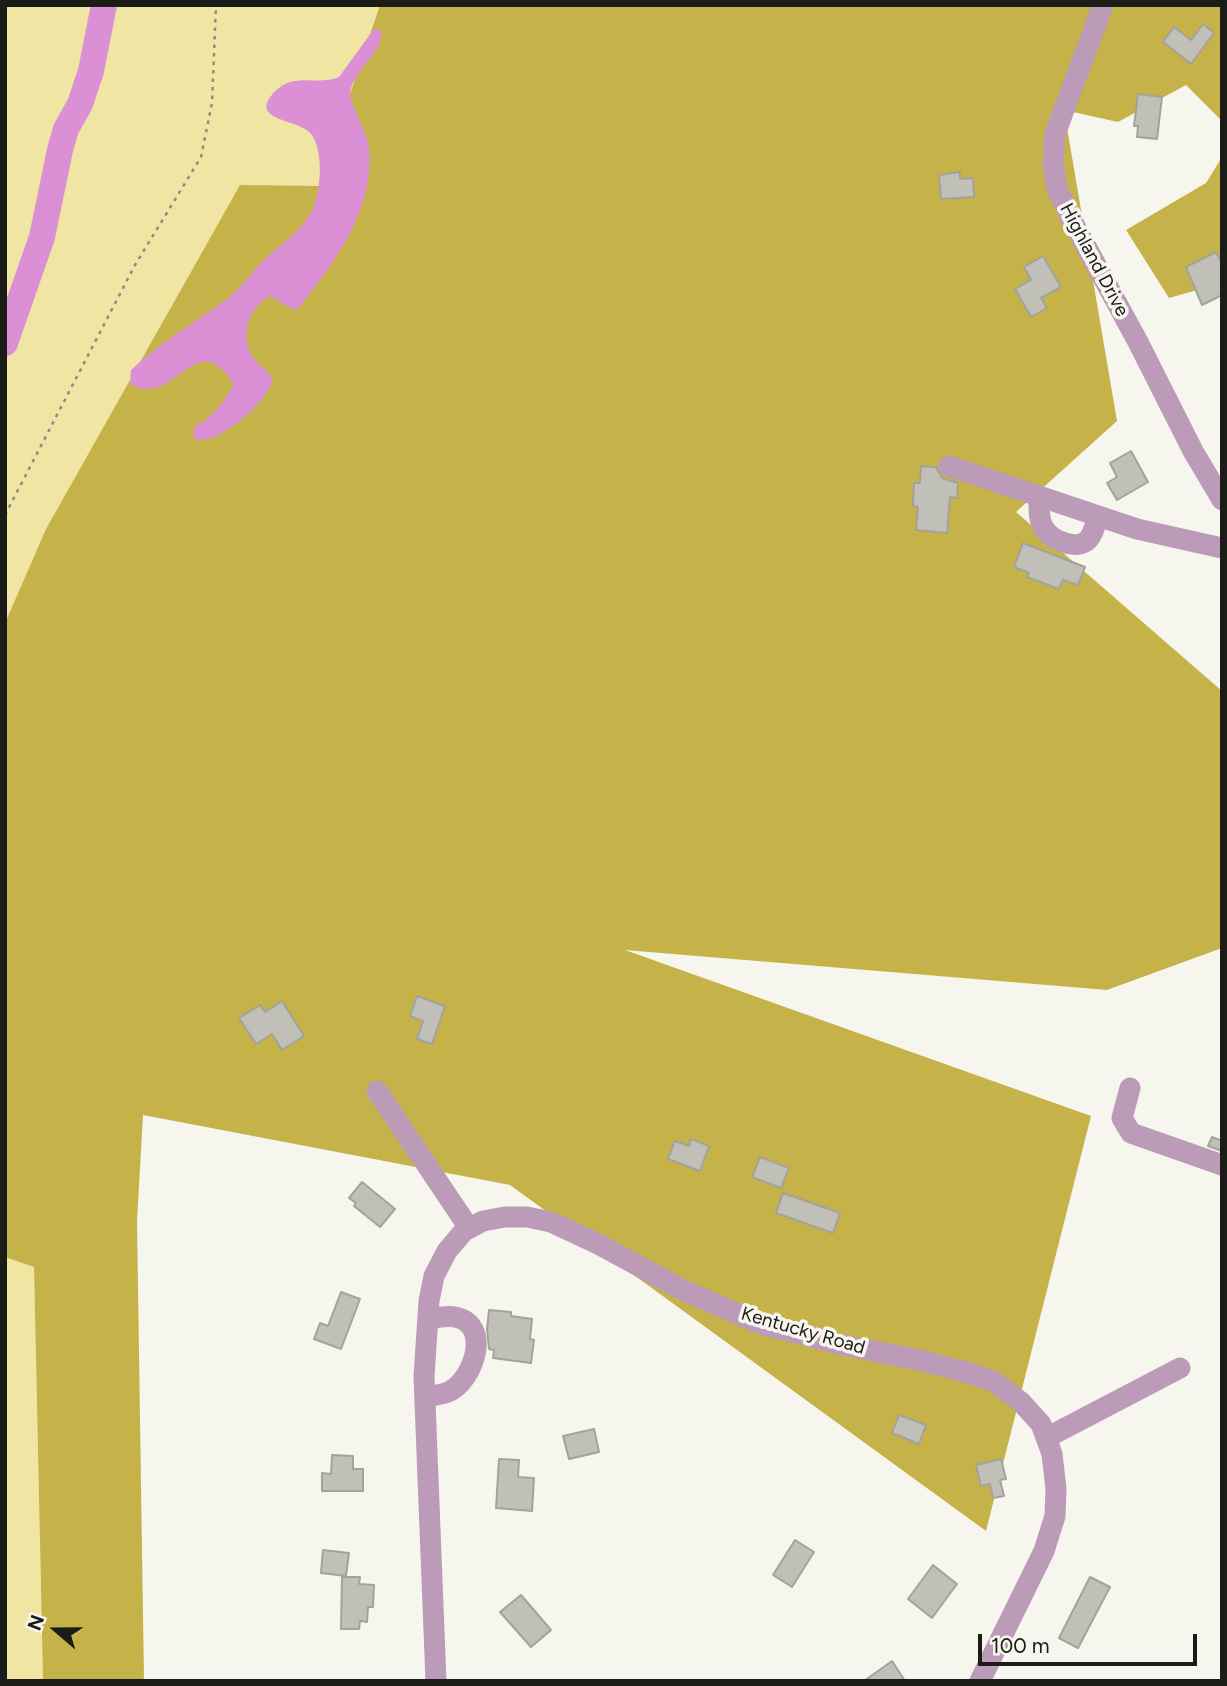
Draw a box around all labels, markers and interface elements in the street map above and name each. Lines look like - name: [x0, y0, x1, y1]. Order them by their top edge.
- street label: Highland Drive: [1055, 200, 1133, 320]
- street label: Kentucky Road: [738, 1302, 868, 1360]
- north arrow: [21, 1595, 91, 1665]
- text: N: [22, 1612, 49, 1633]
- scale bar: [982, 1620, 1201, 1664]
- text: 100 m: [991, 1633, 1050, 1658]

